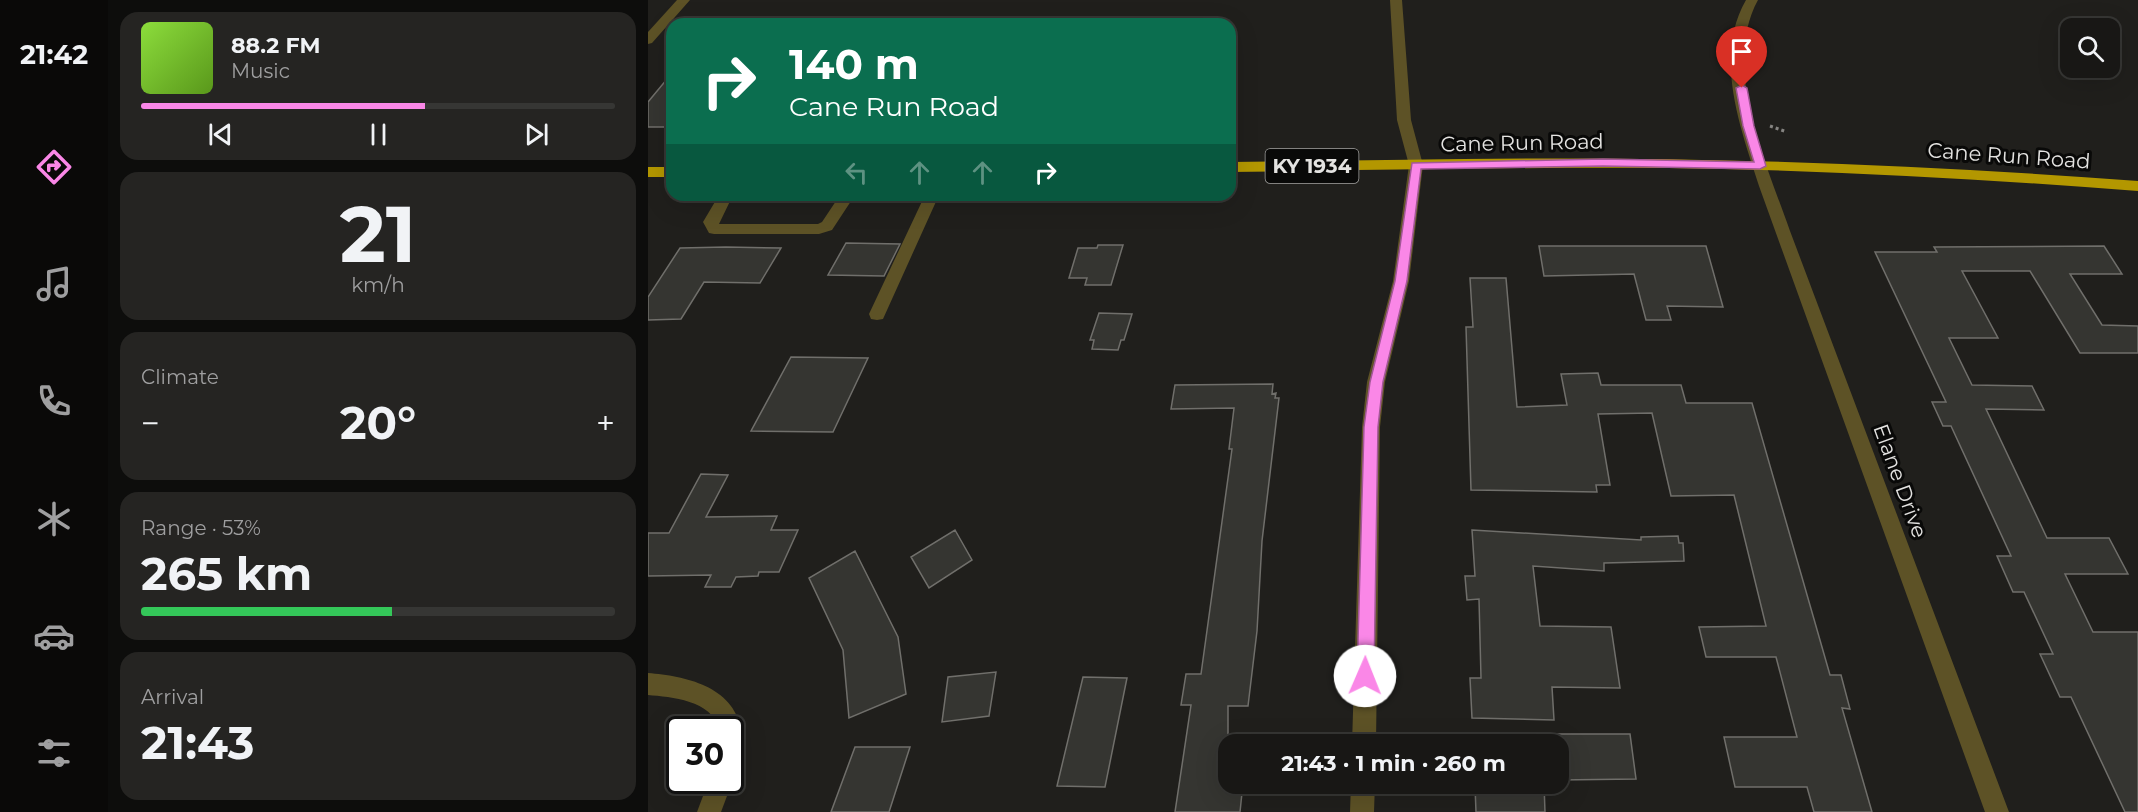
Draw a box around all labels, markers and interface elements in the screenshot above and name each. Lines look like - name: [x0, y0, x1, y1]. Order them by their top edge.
- map controls: [2060, 18, 2120, 78]
- button: search: [2060, 18, 2120, 78]
- pin: [1716, 26, 1767, 88]
- text: 88.2 FM: [231, 32, 321, 59]
- icon: arrive: [1725, 35, 1758, 68]
- text: 21:42: [20, 38, 88, 71]
- text: 140 m: [789, 38, 919, 90]
- icon: right: [690, 42, 768, 120]
- text: Music: [231, 59, 290, 83]
- text: Cane Run Road: [789, 90, 999, 123]
- icon: previous: [204, 118, 237, 151]
- icon: pause: [362, 118, 395, 151]
- icon: next: [520, 118, 553, 151]
- street label: Cane Run Road: [1440, 129, 1604, 156]
- street label: Cane Run Road: [1927, 137, 2091, 174]
- icon: directions: [33, 146, 75, 188]
- road number: KY 1934: [1266, 149, 1358, 183]
- icon: left: [840, 156, 873, 189]
- icon: ahead: [903, 156, 936, 189]
- icon: ahead: [966, 156, 999, 189]
- icon: right: [1029, 156, 1062, 189]
- text: 21: [340, 186, 416, 282]
- icon: music: [33, 263, 75, 305]
- text: km/h: [351, 273, 405, 297]
- text: Climate: [141, 365, 219, 389]
- icon: phone: [33, 380, 75, 422]
- text: 20°: [340, 395, 416, 450]
- text: −: [141, 403, 160, 443]
- text: +: [596, 403, 615, 443]
- street label: Elane Drive: [1868, 420, 1933, 541]
- icon: climate: [33, 498, 75, 540]
- text: Range · 53%: [141, 516, 261, 540]
- text: 265 km: [141, 546, 312, 601]
- icon: car: [33, 615, 75, 657]
- position arrow: [1333, 644, 1397, 708]
- text: Arrival: [141, 685, 204, 709]
- text: 21:43: [141, 715, 254, 770]
- speed limit sign: 30: [666, 716, 744, 794]
- icon: filters: [33, 732, 75, 774]
- text: 21:43 · 1 min · 260 m: [1281, 750, 1506, 777]

